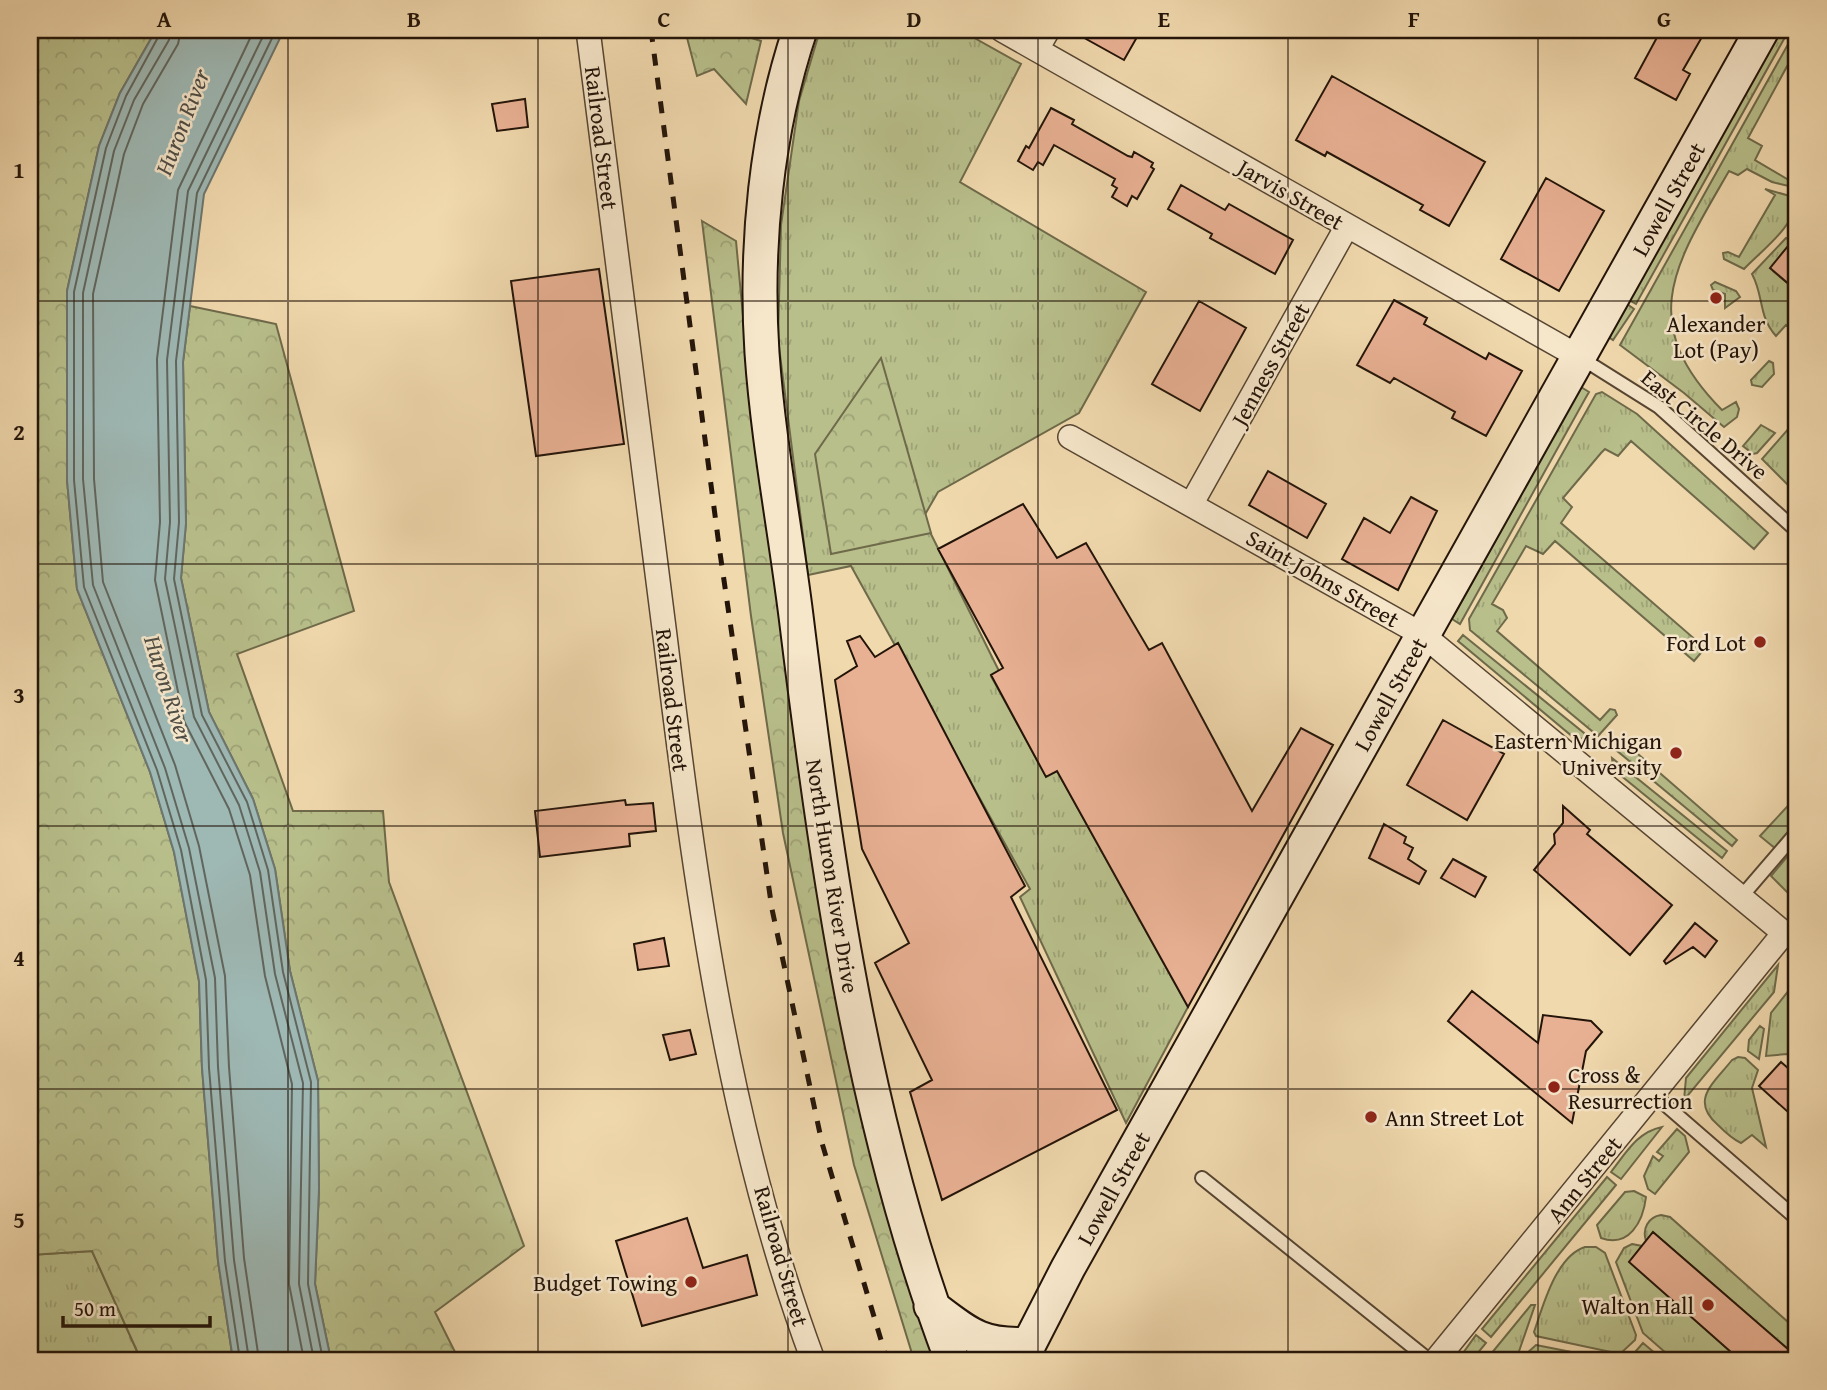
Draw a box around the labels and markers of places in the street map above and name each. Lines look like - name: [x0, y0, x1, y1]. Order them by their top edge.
- marker: Alexander Lot (Pay): [1708, 290, 1724, 306]
- place label: Alexander Lot (Pay): [1667, 307, 1766, 366]
- place label: Ford Lot: [1666, 626, 1746, 659]
- marker: Ford Lot: [1752, 634, 1768, 650]
- place label: Eastern Michigan University: [1494, 724, 1663, 783]
- marker: Eastern Michigan University: [1668, 745, 1684, 761]
- place label: Cross & Resurrection: [1568, 1058, 1693, 1117]
- marker: Cross & Resurrection: [1546, 1079, 1562, 1095]
- place label: Ann Street Lot: [1385, 1101, 1524, 1134]
- marker: Ann Street Lot: [1363, 1109, 1379, 1125]
- place label: Budget Towing: [533, 1266, 678, 1299]
- marker: Budget Towing: [683, 1274, 699, 1290]
- place label: Walton Hall: [1581, 1289, 1694, 1322]
- marker: Walton Hall: [1700, 1297, 1716, 1313]

